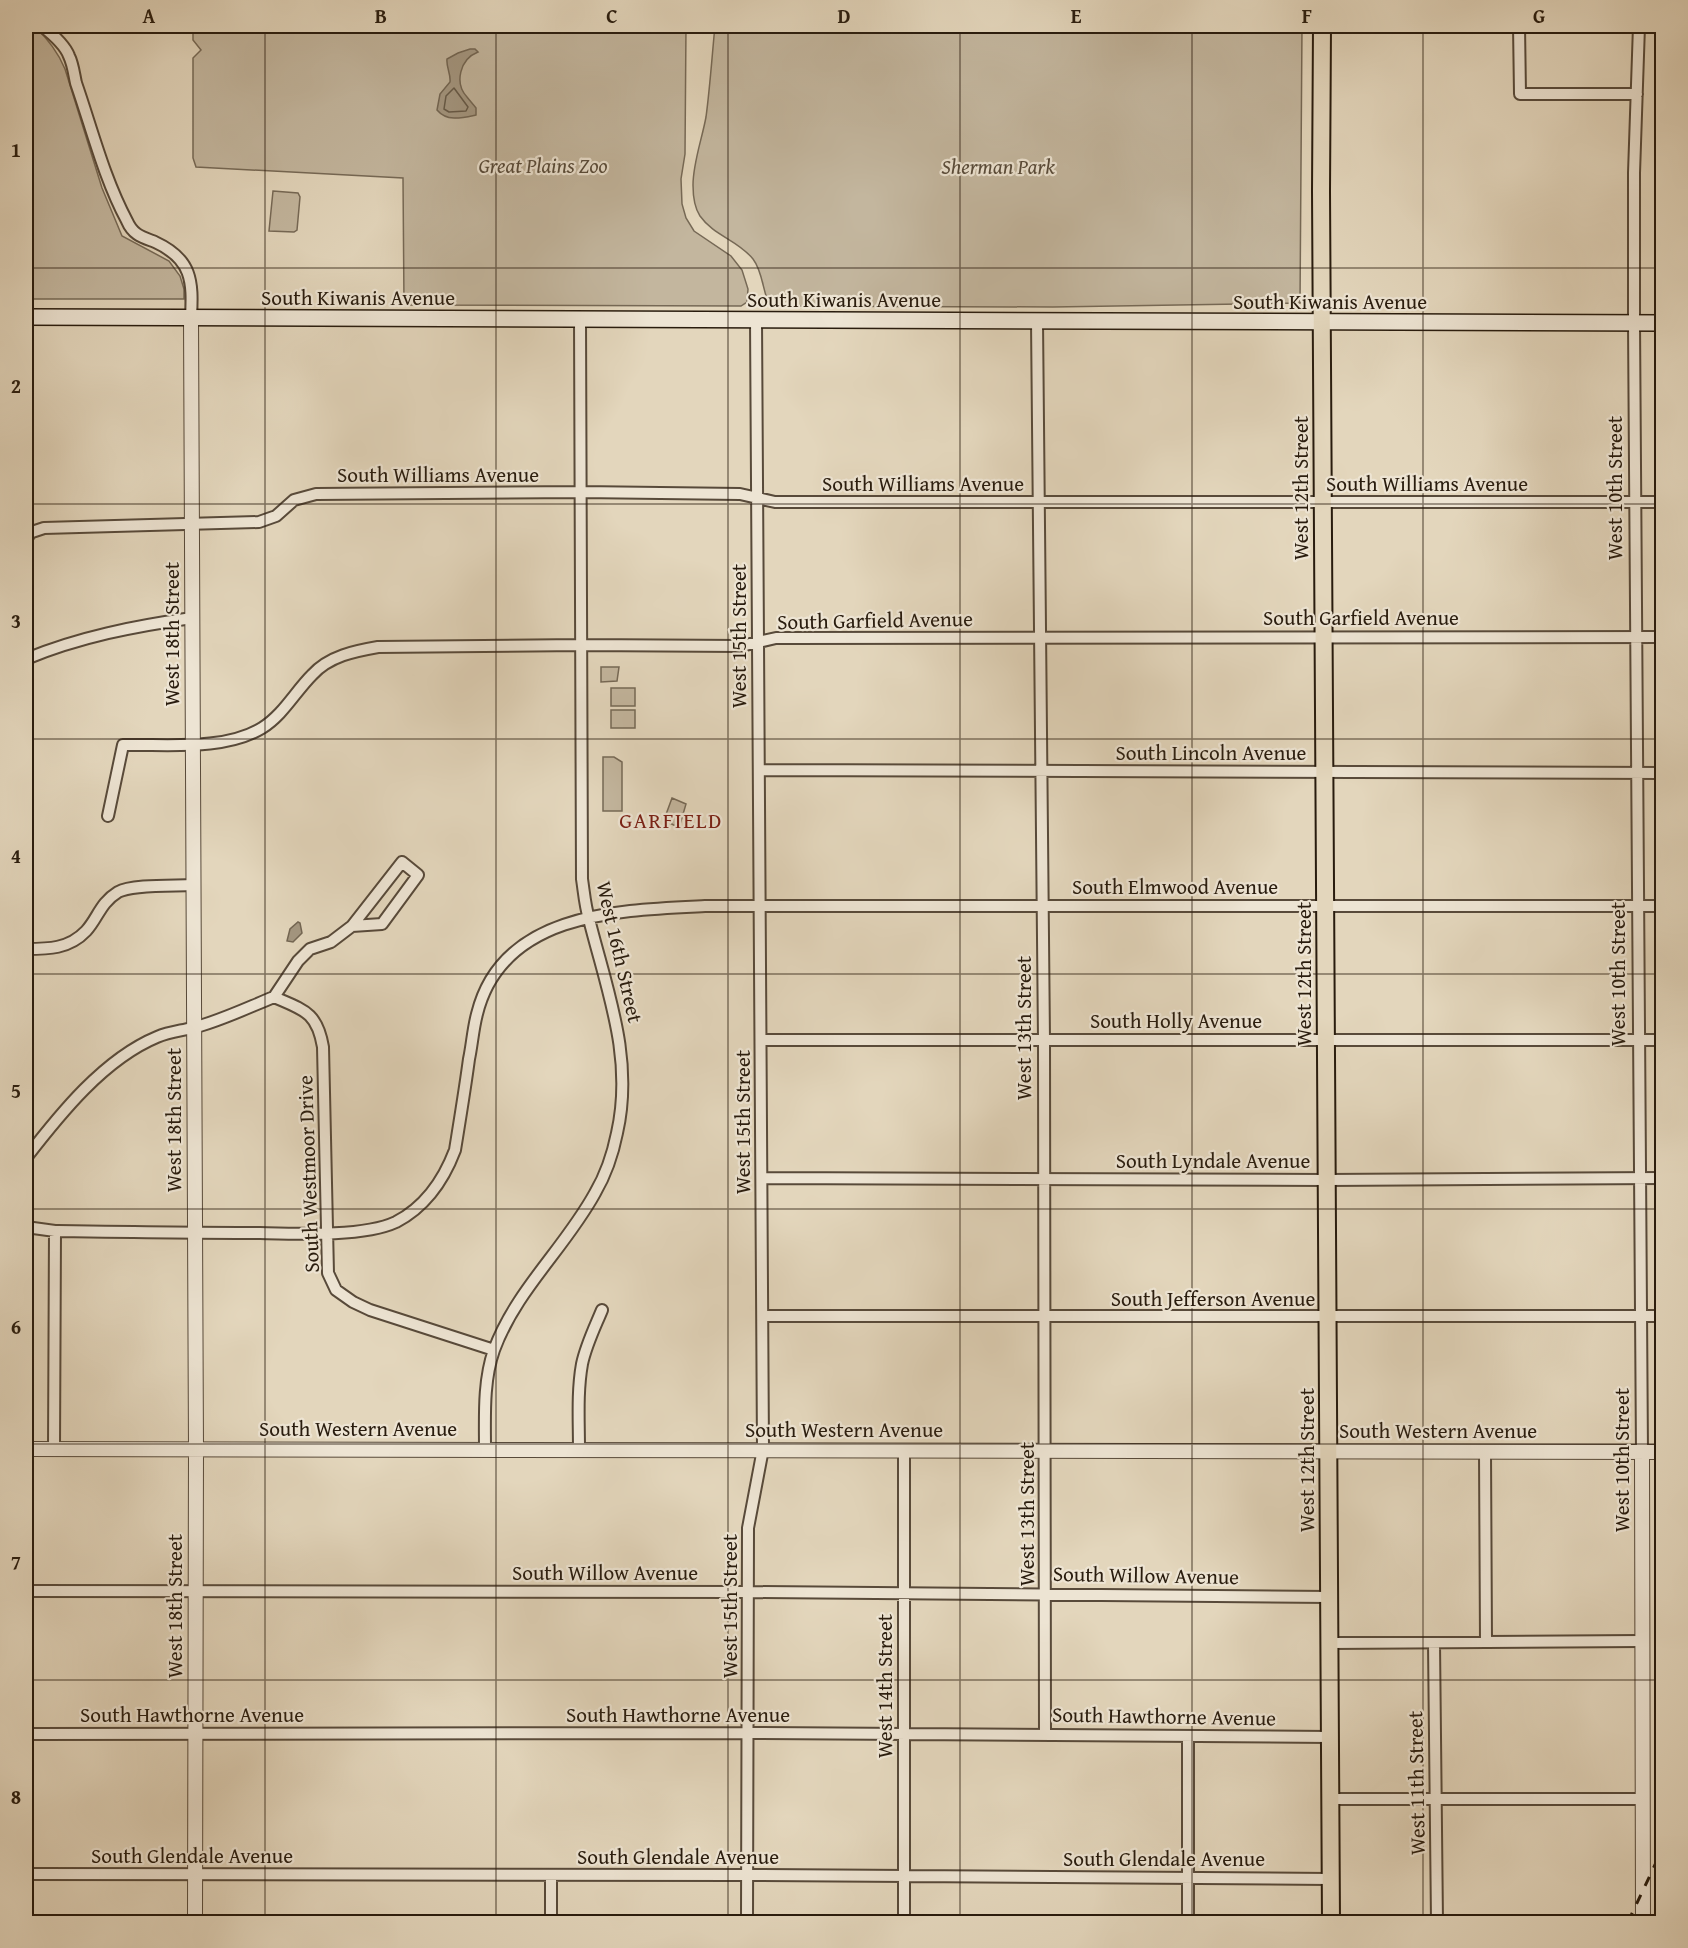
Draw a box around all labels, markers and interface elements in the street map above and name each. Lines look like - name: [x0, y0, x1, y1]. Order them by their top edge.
- text: A: [143, 1, 156, 30]
- text: B: [375, 1, 387, 30]
- text: C: [606, 1, 618, 30]
- text: D: [837, 1, 851, 30]
- text: E: [1071, 1, 1082, 30]
- text: F: [1302, 1, 1312, 30]
- text: G: [1533, 1, 1545, 30]
- text: 1: [11, 135, 21, 164]
- park label: Great Plains Zoo: [479, 150, 607, 181]
- park label: Sherman Park: [941, 151, 1055, 182]
- street label: South Kiwanis Avenue: [261, 282, 455, 313]
- street label: South Kiwanis Avenue: [747, 284, 941, 315]
- street label: South Kiwanis Avenue: [1233, 286, 1427, 317]
- text: 2: [11, 371, 21, 400]
- street label: West 12th Street: [1285, 415, 1316, 560]
- street label: West 10th Street: [1599, 415, 1630, 560]
- street label: South Williams Avenue: [337, 459, 539, 490]
- street label: South Williams Avenue: [822, 468, 1024, 499]
- street label: South Williams Avenue: [1326, 468, 1528, 499]
- street label: West 18th Street: [156, 561, 187, 706]
- street label: West 15th Street: [723, 563, 754, 708]
- street label: South Garfield Avenue: [1263, 602, 1459, 633]
- street label: South Garfield Avenue: [777, 603, 973, 637]
- text: 3: [11, 606, 21, 635]
- street label: South Lincoln Avenue: [1116, 737, 1307, 768]
- district label: GARFIELD: [619, 804, 723, 836]
- text: 4: [11, 841, 21, 870]
- street label: South Elmwood Avenue: [1072, 871, 1278, 902]
- street label: West 16th Street: [589, 878, 651, 1026]
- street label: West 12th Street: [1288, 901, 1319, 1046]
- street label: West 10th Street: [1602, 901, 1633, 1046]
- street label: West 13th Street: [1008, 955, 1039, 1100]
- street label: South Holly Avenue: [1090, 1005, 1262, 1036]
- street label: West 18th Street: [158, 1047, 189, 1192]
- street label: West 15th Street: [727, 1049, 758, 1194]
- street label: South Westmoor Drive: [289, 1074, 327, 1273]
- text: 5: [11, 1076, 21, 1105]
- street label: South Lyndale Avenue: [1116, 1145, 1310, 1176]
- street label: South Jefferson Avenue: [1111, 1283, 1315, 1314]
- text: 6: [11, 1312, 21, 1341]
- street label: West 12th Street: [1291, 1387, 1322, 1532]
- street label: West 10th Street: [1606, 1387, 1637, 1532]
- street label: South Western Avenue: [259, 1413, 457, 1444]
- street label: South Western Avenue: [745, 1414, 943, 1445]
- street label: South Western Avenue: [1339, 1415, 1537, 1446]
- street label: West 13th Street: [1011, 1441, 1042, 1586]
- street label: West 18th Street: [159, 1533, 190, 1678]
- street label: West 15th Street: [714, 1533, 745, 1678]
- text: 7: [11, 1547, 21, 1576]
- street label: South Willow Avenue: [512, 1557, 698, 1588]
- street label: South Willow Avenue: [1053, 1558, 1239, 1592]
- street label: West 14th Street: [869, 1613, 900, 1758]
- street label: South Hawthorne Avenue: [80, 1699, 304, 1730]
- street label: South Hawthorne Avenue: [566, 1699, 790, 1730]
- street label: South Hawthorne Avenue: [1052, 1699, 1276, 1733]
- street label: West 11th Street: [1399, 1710, 1433, 1855]
- text: 8: [11, 1782, 21, 1811]
- street label: South Glendale Avenue: [91, 1840, 293, 1871]
- street label: South Glendale Avenue: [577, 1841, 779, 1872]
- street label: South Glendale Avenue: [1063, 1843, 1265, 1874]

